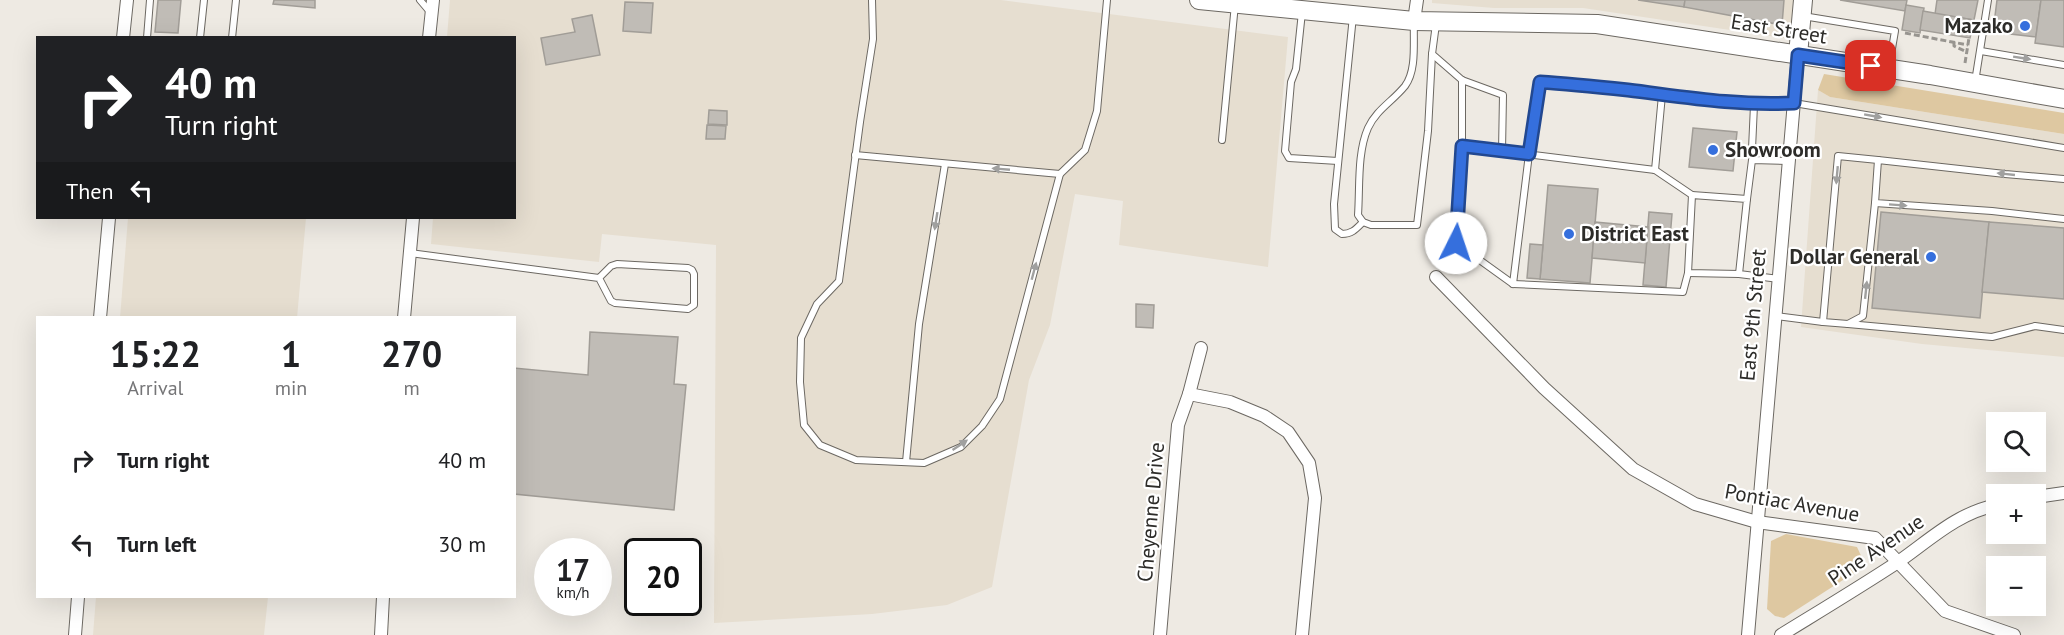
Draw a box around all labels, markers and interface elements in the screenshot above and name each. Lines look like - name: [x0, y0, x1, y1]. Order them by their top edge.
- street label: East Street: [1729, 8, 1829, 49]
- place label: Mazako: [1944, 12, 2013, 39]
- marker: Mazako: [2018, 19, 2032, 33]
- pin: [1845, 40, 1896, 91]
- icon: arrive: [1854, 49, 1887, 82]
- one-way arrow: [2013, 53, 2032, 62]
- text: 40 m: [165, 55, 257, 110]
- icon: right: [66, 60, 144, 138]
- text: Turn right: [165, 108, 278, 142]
- one-way arrow: [1863, 112, 1882, 121]
- place label: Showroom: [1725, 136, 1821, 163]
- marker: Showroom: [1706, 143, 1720, 157]
- one-way arrow: [992, 164, 1011, 174]
- one-way arrow: [1832, 165, 1842, 184]
- one-way arrow: [1996, 169, 2015, 179]
- icon: left: [125, 174, 158, 207]
- text: Then: [66, 177, 113, 205]
- one-way arrow: [1888, 200, 1907, 209]
- position arrow: [1424, 211, 1488, 275]
- one-way arrow: [931, 212, 940, 231]
- place label: District East: [1581, 220, 1689, 247]
- marker: District East: [1562, 227, 1576, 241]
- place label: Dollar General: [1789, 243, 1920, 270]
- street label: East 9th Street: [1733, 248, 1772, 382]
- marker: Dollar General: [1924, 250, 1938, 264]
- one-way arrow: [1030, 261, 1039, 279]
- one-way arrow: [1861, 281, 1871, 300]
- text: 15:22: [110, 330, 201, 377]
- text: 1: [281, 330, 301, 377]
- text: 270: [381, 330, 442, 377]
- text: Arrival: [127, 375, 183, 401]
- text: min: [275, 375, 307, 401]
- text: m: [404, 375, 420, 401]
- map controls: [1986, 412, 2046, 616]
- button: search: [1986, 412, 2046, 472]
- one-way arrow: [952, 440, 968, 451]
- street label: Cheyenne Drive: [1131, 441, 1170, 583]
- icon: right: [66, 444, 99, 477]
- text: Turn right: [117, 446, 209, 474]
- text: 40 m: [438, 446, 486, 474]
- street label: Pontiac Avenue: [1723, 477, 1862, 528]
- button: +: [1986, 484, 2046, 544]
- street label: Pine Avenue: [1823, 508, 1929, 592]
- icon: left: [66, 528, 99, 561]
- text: Turn left: [117, 530, 197, 558]
- text: 30 m: [438, 530, 486, 558]
- speed limit sign: 20: [624, 538, 702, 616]
- text: 17: [556, 550, 590, 589]
- button: −: [1986, 556, 2046, 616]
- text: km/h: [557, 583, 589, 602]

